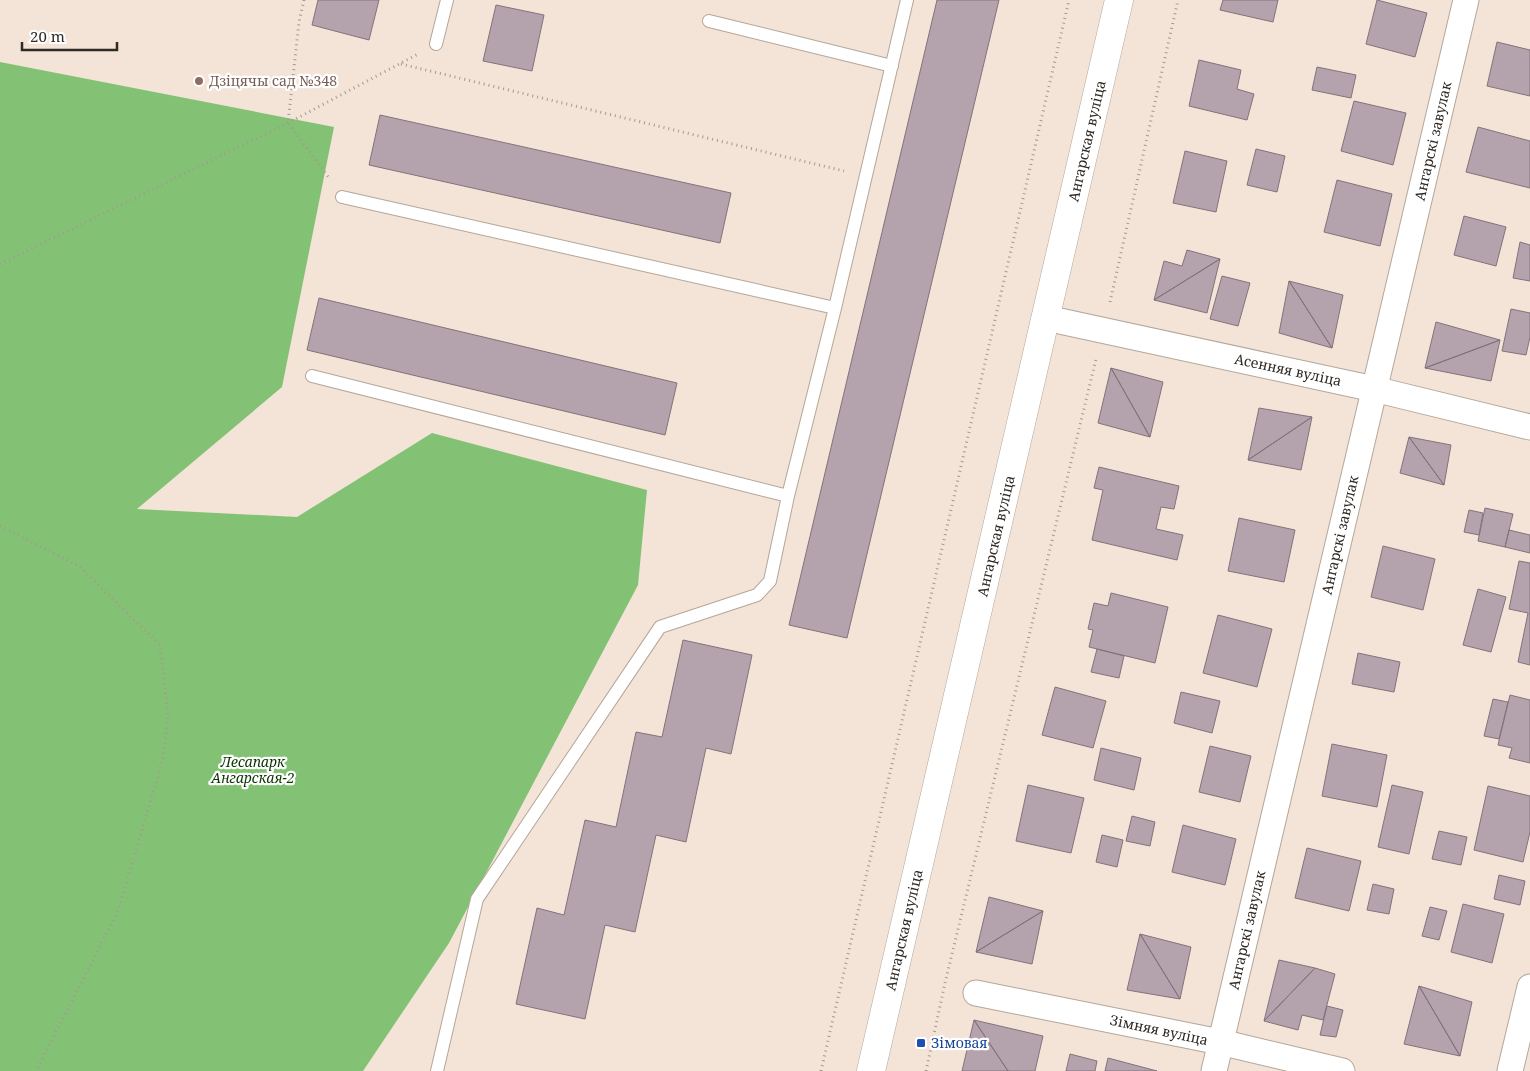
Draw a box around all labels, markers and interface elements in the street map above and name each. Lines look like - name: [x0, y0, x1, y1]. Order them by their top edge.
- scale bar: [22, 20, 118, 52]
- text: 20 m: [30, 26, 65, 46]
- place label: Дзіцячы сад №348: [209, 71, 337, 90]
- marker: Дзіцячы сад №348: [193, 75, 205, 87]
- street label: Ангарская вуліца: [1063, 78, 1110, 203]
- street label: Ангарскі завулак: [1410, 79, 1456, 202]
- street label: Асенняя вуліца: [1233, 349, 1343, 390]
- street label: Ангарская вуліца: [972, 473, 1019, 598]
- street label: Ангарскі завулак: [1317, 473, 1363, 596]
- park label: Лесапарк Ангарская-2: [210, 752, 295, 787]
- street label: Ангарская вуліца: [880, 867, 927, 992]
- street label: Ангарскі завулак: [1224, 868, 1270, 991]
- street label: Зімняя вуліца: [1108, 1010, 1210, 1049]
- place label: Зімовая: [931, 1033, 988, 1052]
- marker: Зімовая: [915, 1037, 927, 1049]

